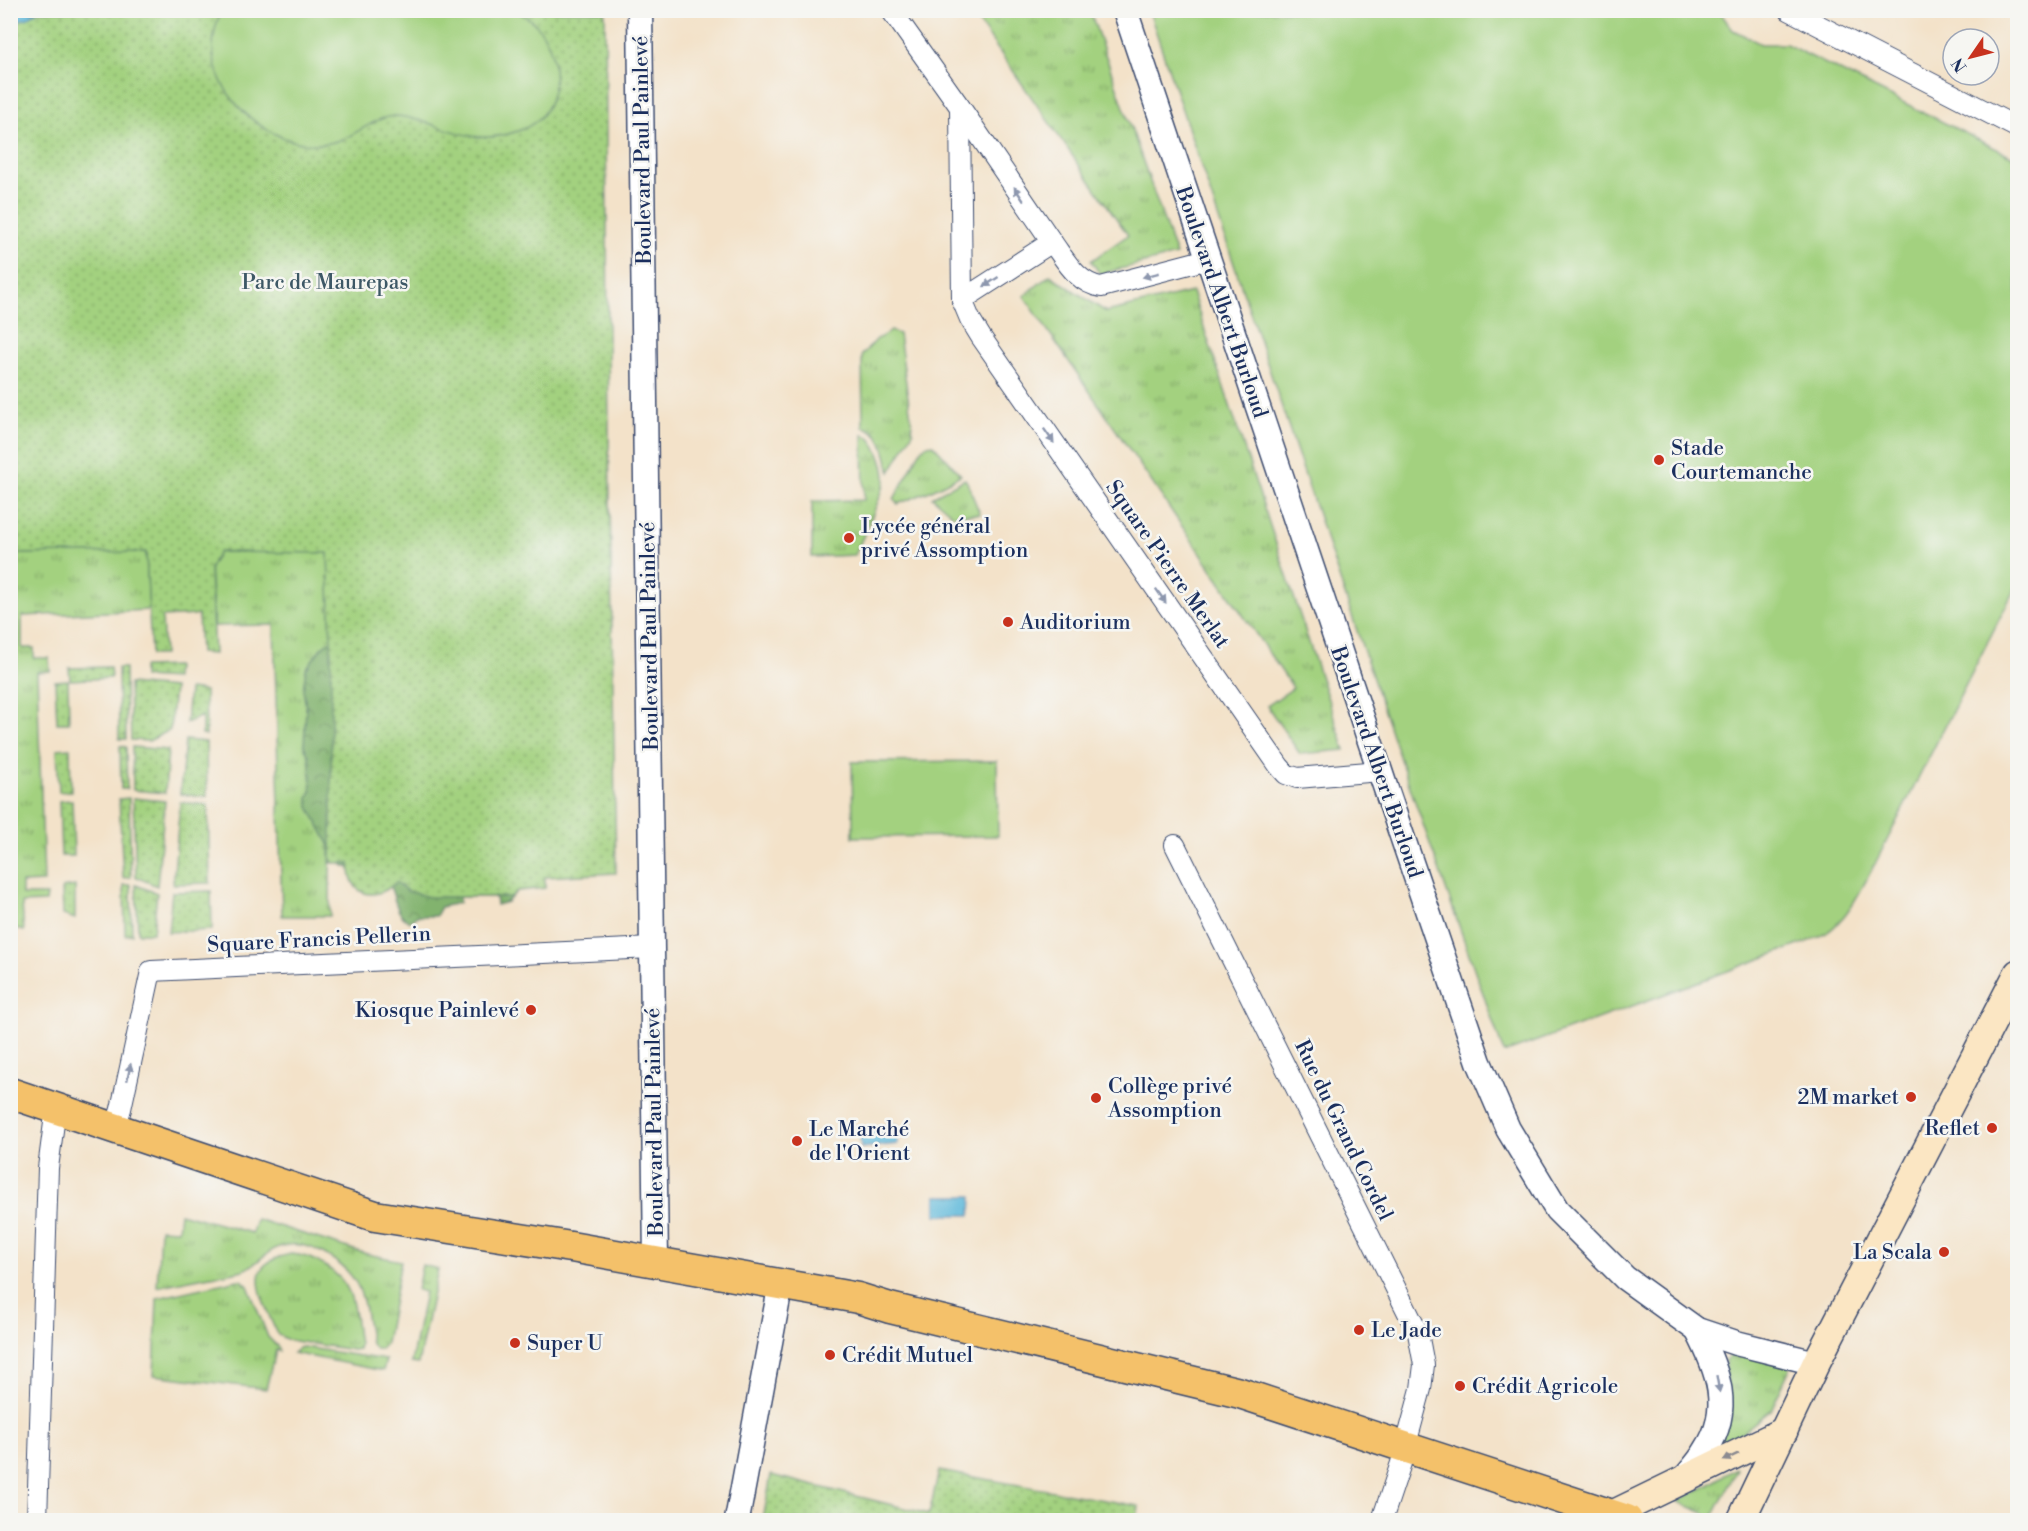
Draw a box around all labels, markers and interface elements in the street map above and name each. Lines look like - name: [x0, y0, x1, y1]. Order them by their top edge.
- north arrow: [1941, 27, 2001, 87]
- street label: Boulevard Paul Painlevé: [628, 35, 658, 266]
- text: N: [1948, 54, 1971, 76]
- street label: Boulevard Albert Burloud: [1169, 182, 1273, 422]
- one-way arrow: [1013, 186, 1025, 202]
- park label: Parc de Maurepas: [241, 270, 409, 296]
- one-way arrow: [1142, 270, 1161, 280]
- one-way arrow: [983, 276, 999, 288]
- one-way arrow: [1043, 427, 1055, 443]
- place label: Stade Courtemanche: [1671, 436, 1812, 486]
- marker: Stade Courtemanche: [1652, 453, 1666, 467]
- street label: Square Pierre Merlat: [1099, 476, 1235, 654]
- place label: Lycée général privé Assomption: [861, 514, 1029, 564]
- street label: Boulevard Paul Painlevé: [635, 521, 665, 752]
- marker: Lycée général privé Assomption: [842, 531, 856, 545]
- one-way arrow: [1155, 588, 1166, 604]
- place label: Auditorium: [1019, 610, 1131, 636]
- marker: Auditorium: [1001, 615, 1015, 629]
- street label: Boulevard Albert Burloud: [1324, 642, 1428, 882]
- street label: Square Francis Pellerin: [207, 921, 432, 959]
- place label: Kiosque Painlevé: [355, 998, 519, 1024]
- marker: Kiosque Painlevé: [524, 1003, 538, 1017]
- street label: Boulevard Paul Painlevé: [640, 1007, 670, 1238]
- street label: Rue du Grand Cordel: [1288, 1036, 1398, 1225]
- one-way arrow: [125, 1062, 134, 1081]
- place label: Collège privé Assomption: [1107, 1074, 1232, 1124]
- place label: 2M market: [1797, 1085, 1900, 1111]
- marker: 2M market: [1904, 1090, 1918, 1104]
- marker: Collège privé Assomption: [1089, 1091, 1103, 1105]
- place label: Reflet: [1924, 1116, 1981, 1142]
- place label: Le Marché de l'Orient: [809, 1117, 911, 1167]
- marker: Reflet: [1985, 1121, 1999, 1135]
- marker: Le Marché de l'Orient: [790, 1134, 804, 1148]
- place label: La Scala: [1853, 1240, 1932, 1266]
- marker: La Scala: [1937, 1245, 1951, 1259]
- place label: Le Jade: [1371, 1318, 1442, 1344]
- marker: Le Jade: [1352, 1323, 1366, 1337]
- place label: Super U: [527, 1331, 603, 1357]
- marker: Super U: [508, 1336, 522, 1350]
- place label: Crédit Mutuel: [842, 1343, 973, 1369]
- marker: Crédit Mutuel: [823, 1348, 837, 1362]
- place label: Crédit Agricole: [1472, 1374, 1618, 1400]
- one-way arrow: [1714, 1375, 1723, 1394]
- marker: Crédit Agricole: [1453, 1379, 1467, 1393]
- one-way arrow: [1723, 1452, 1740, 1462]

